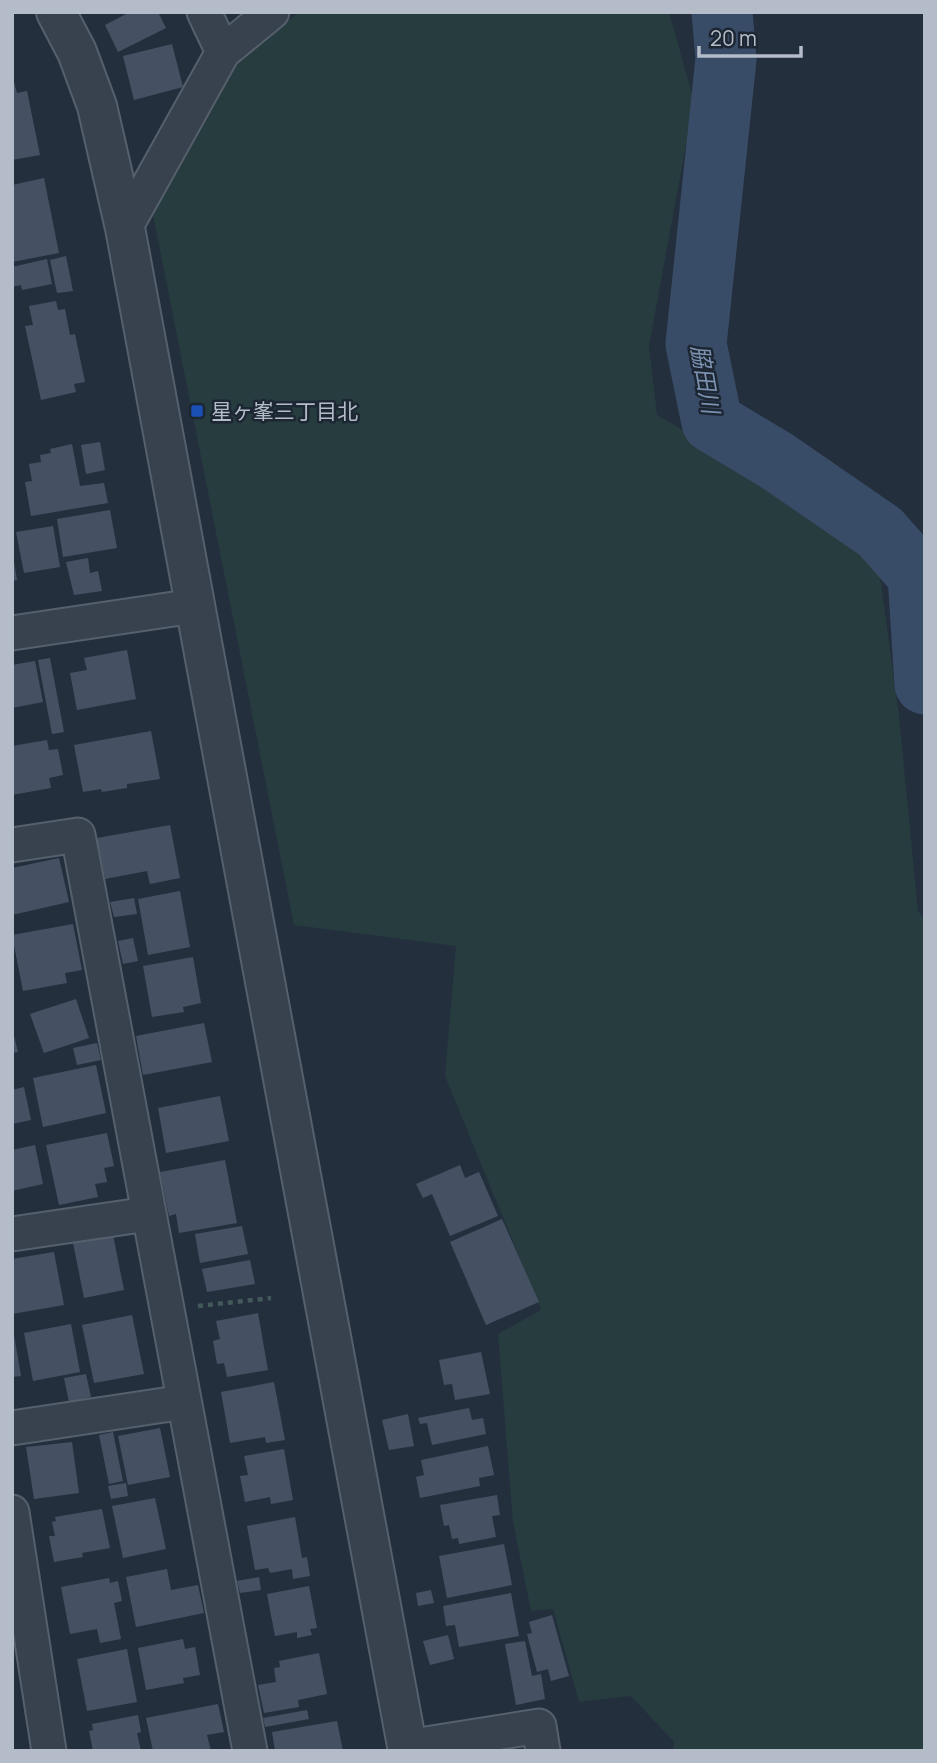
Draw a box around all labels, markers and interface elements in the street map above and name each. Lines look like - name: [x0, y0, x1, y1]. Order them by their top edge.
- scale bar: [699, 14, 800, 58]
- text: 20 m: [710, 24, 757, 52]
- water label: 脇田川: [684, 342, 728, 419]
- place label: 星ヶ峯三丁目北: [211, 397, 358, 425]
- marker: 星ヶ峯三丁目北: [189, 403, 205, 419]

